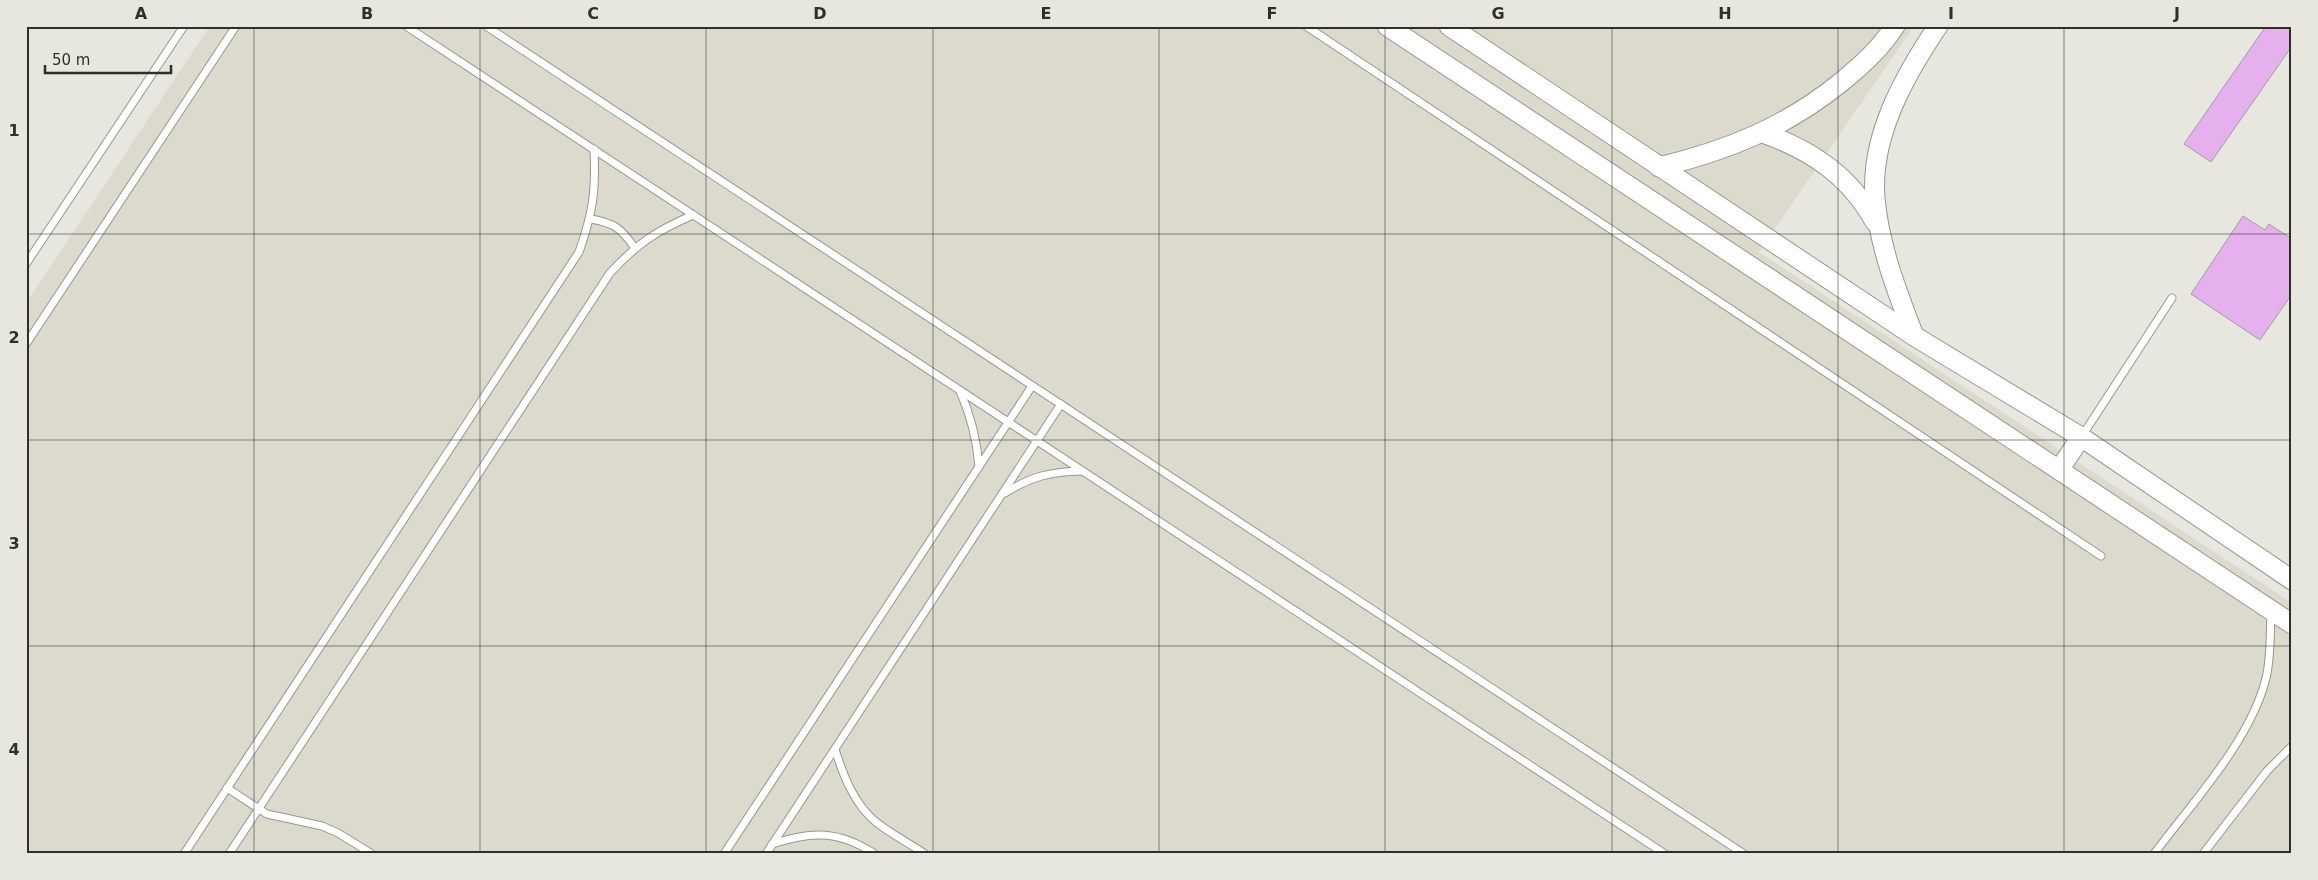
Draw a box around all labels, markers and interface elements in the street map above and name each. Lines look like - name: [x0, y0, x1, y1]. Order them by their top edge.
- text: A: [135, 4, 148, 23]
- text: B: [361, 4, 373, 23]
- text: C: [587, 4, 599, 23]
- text: D: [813, 4, 827, 23]
- text: E: [1041, 4, 1051, 23]
- text: F: [1267, 4, 1277, 23]
- text: G: [1491, 4, 1505, 23]
- text: H: [1718, 4, 1732, 23]
- text: I: [1948, 4, 1954, 23]
- text: J: [2173, 4, 2180, 23]
- scale bar: [45, 42, 171, 74]
- text: 50 m: [52, 51, 90, 69]
- text: 1: [8, 121, 20, 140]
- text: 2: [8, 328, 20, 347]
- text: 3: [8, 534, 20, 553]
- text: 4: [8, 740, 20, 759]

